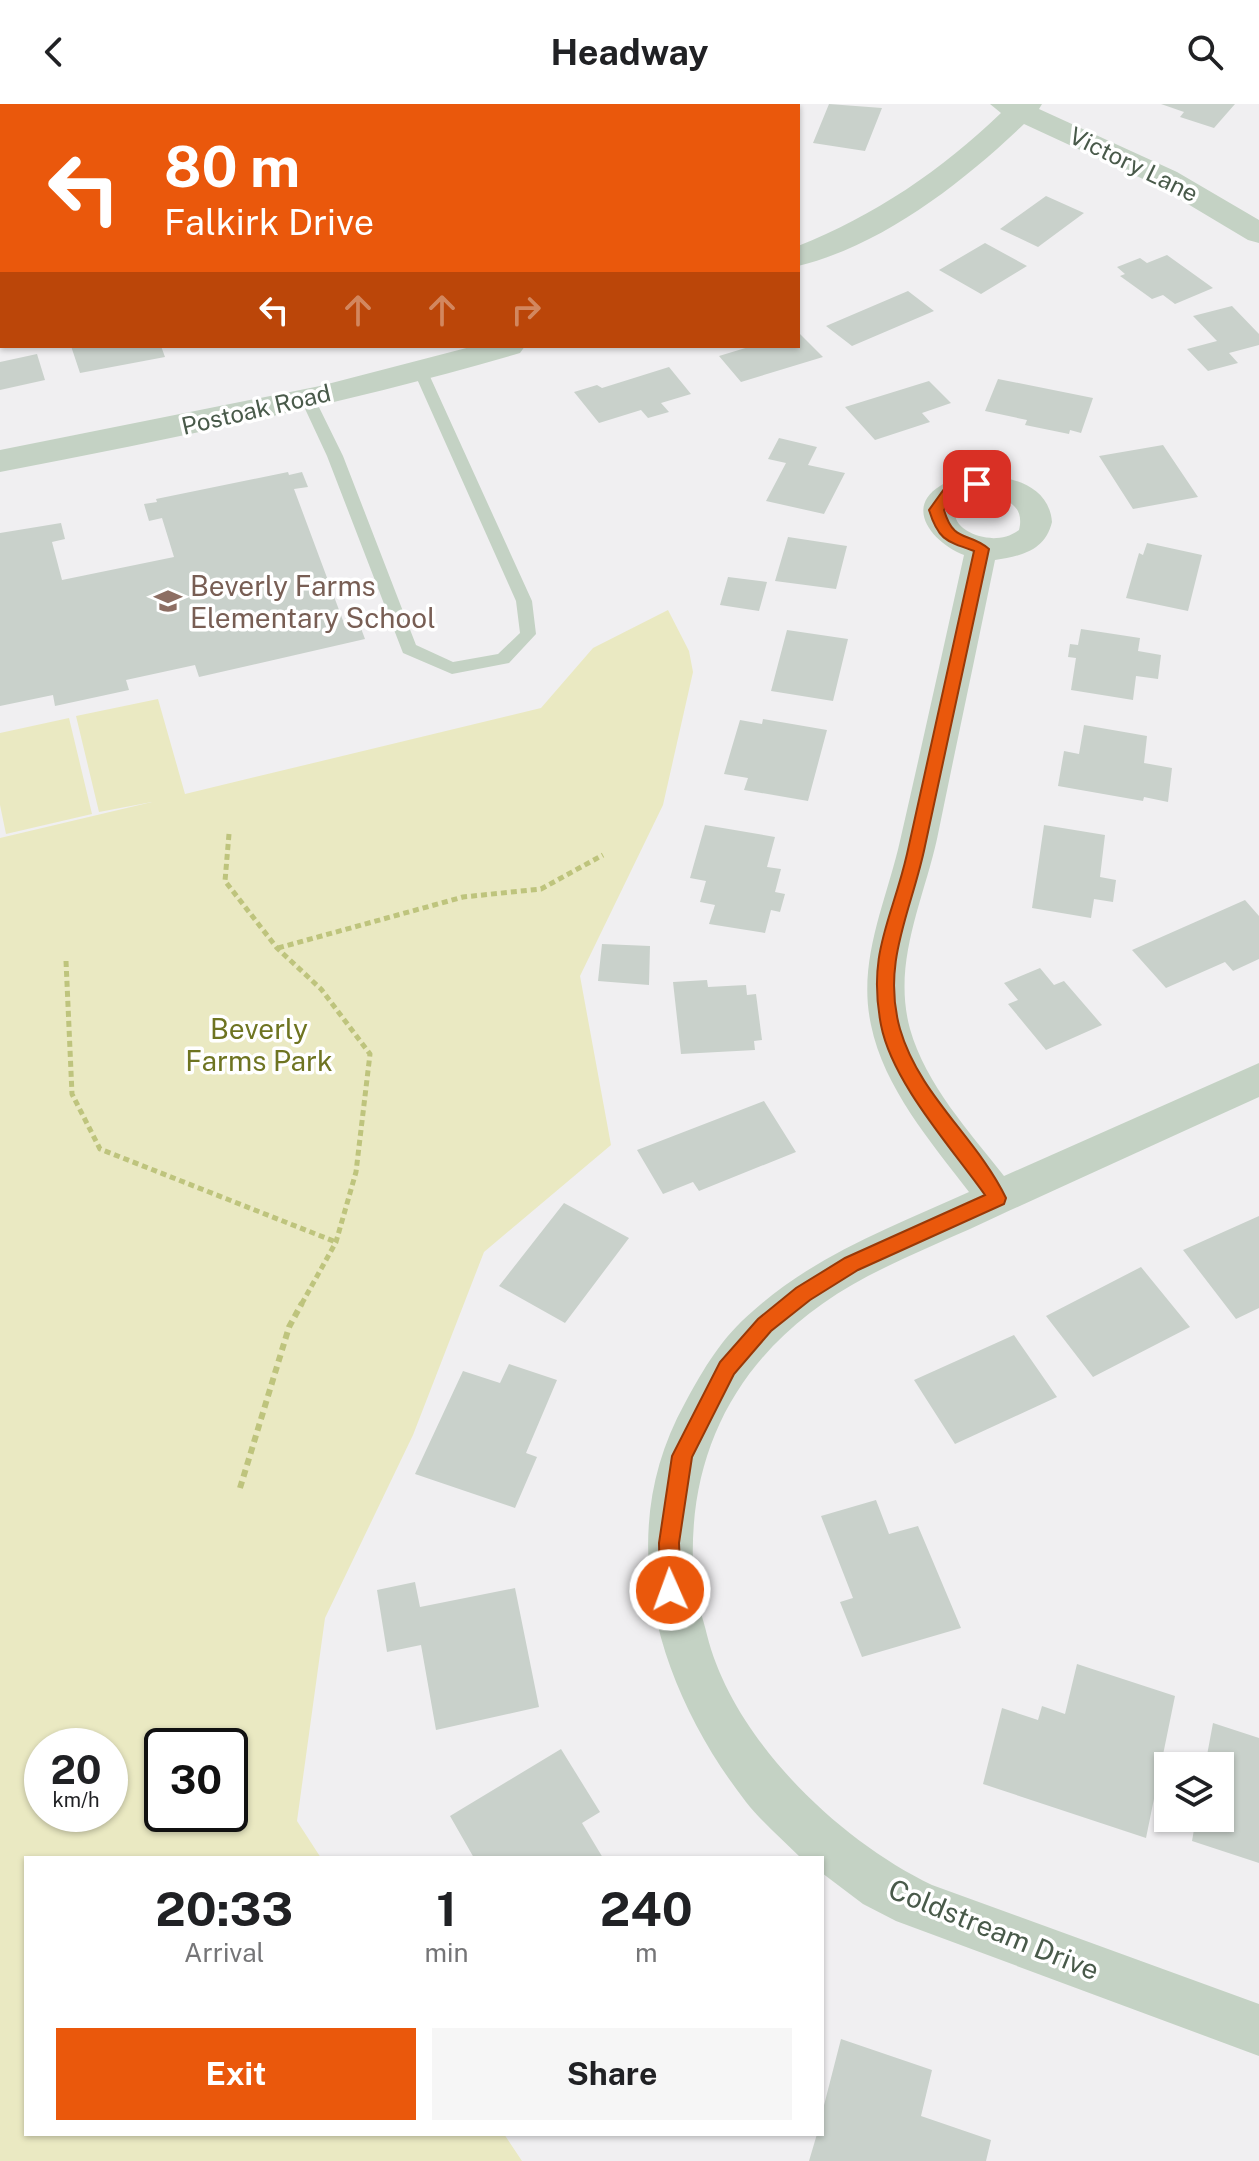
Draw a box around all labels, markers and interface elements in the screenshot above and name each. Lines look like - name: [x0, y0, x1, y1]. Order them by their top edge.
- icon: back: [32, 30, 76, 74]
- icon: search: [1183, 30, 1227, 74]
- text: Headway: [551, 31, 708, 73]
- street label: Victory Lane: [1065, 121, 1203, 207]
- text: 80 m: [164, 134, 300, 200]
- icon: left: [32, 136, 136, 240]
- text: Falkirk Drive: [164, 201, 374, 243]
- icon: left: [252, 288, 296, 332]
- icon: ahead: [336, 288, 380, 332]
- icon: ahead: [420, 288, 464, 332]
- icon: right: [504, 288, 548, 332]
- street label: Postoak Road: [179, 378, 333, 440]
- pin: [943, 450, 1011, 518]
- icon: arrive: [955, 462, 999, 506]
- place label: Beverly Farms Elementary School: [190, 569, 436, 634]
- school or university icon: Beverly Farms Elementary School: [153, 586, 183, 616]
- park label: Beverly Farms Park: [185, 1012, 333, 1077]
- position arrow: [628, 1548, 712, 1632]
- speed limit sign: 30: [144, 1728, 248, 1832]
- text: 20: [50, 1746, 102, 1793]
- map controls: [1154, 1752, 1234, 1832]
- button: layers: [1154, 1752, 1234, 1832]
- text: km/h: [52, 1788, 100, 1812]
- street label: Coldstream Drive: [884, 1872, 1104, 1986]
- text: 20:33: [155, 1880, 293, 1937]
- text: 1: [436, 1880, 457, 1937]
- text: 240: [600, 1880, 693, 1937]
- text: Arrival: [184, 1937, 264, 1968]
- text: min: [425, 1937, 469, 1968]
- text: m: [635, 1937, 658, 1968]
- button: Exit: [56, 2028, 416, 2120]
- button: Share: [432, 2028, 792, 2120]

